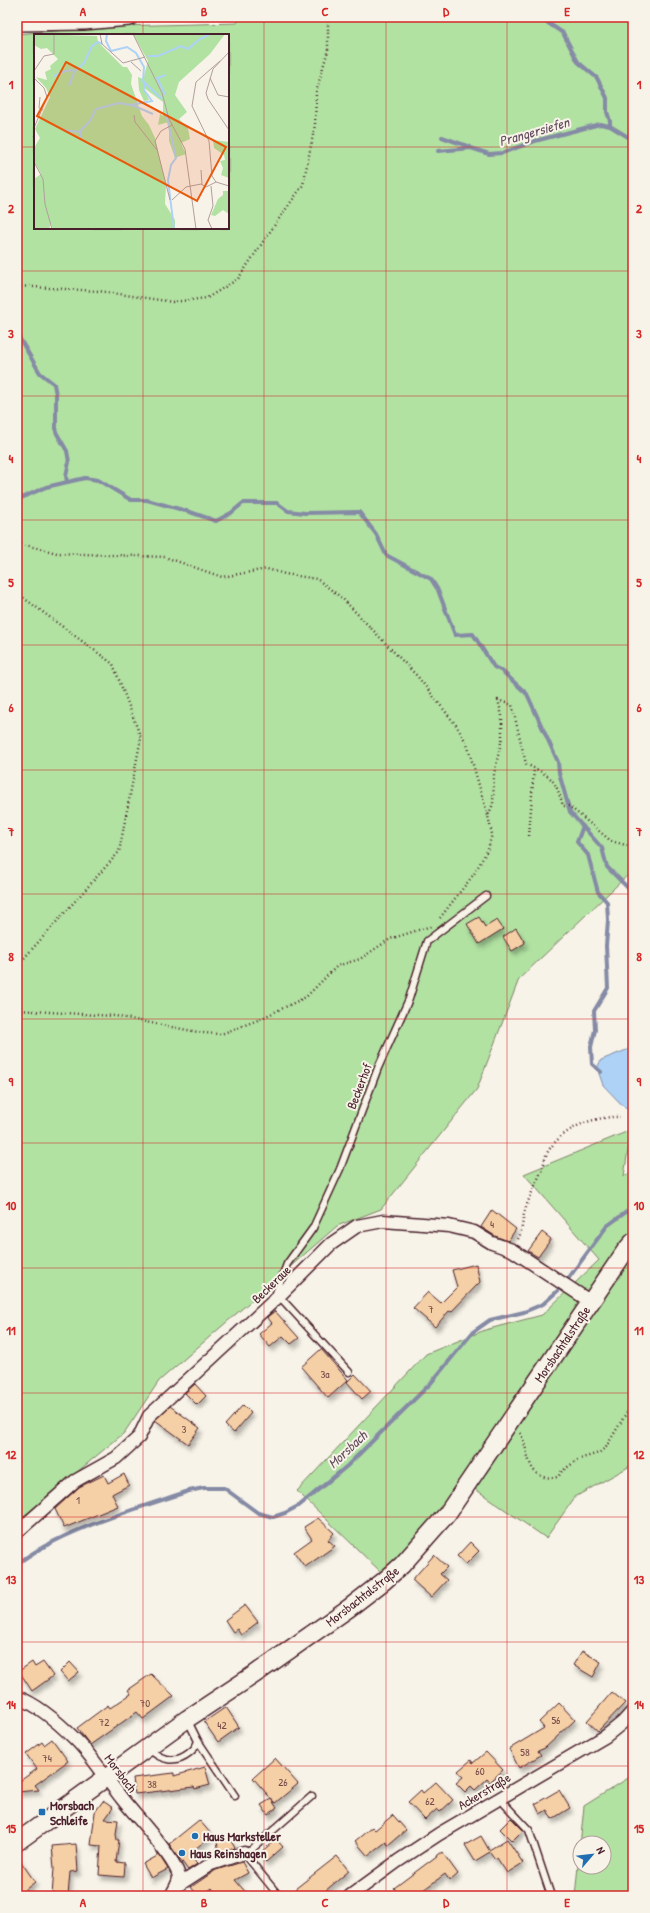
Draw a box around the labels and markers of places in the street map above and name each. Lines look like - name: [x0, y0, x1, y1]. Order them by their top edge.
- place label: Morsbach Schleife: [50, 1796, 94, 1829]
- marker: Morsbach Schleife: [37, 1807, 47, 1817]
- place label: Haus Marksteller: [203, 1827, 282, 1845]
- marker: Haus Marksteller: [190, 1831, 200, 1841]
- place label: Haus Reinshagen: [190, 1844, 267, 1863]
- marker: Haus Reinshagen: [177, 1848, 187, 1858]

